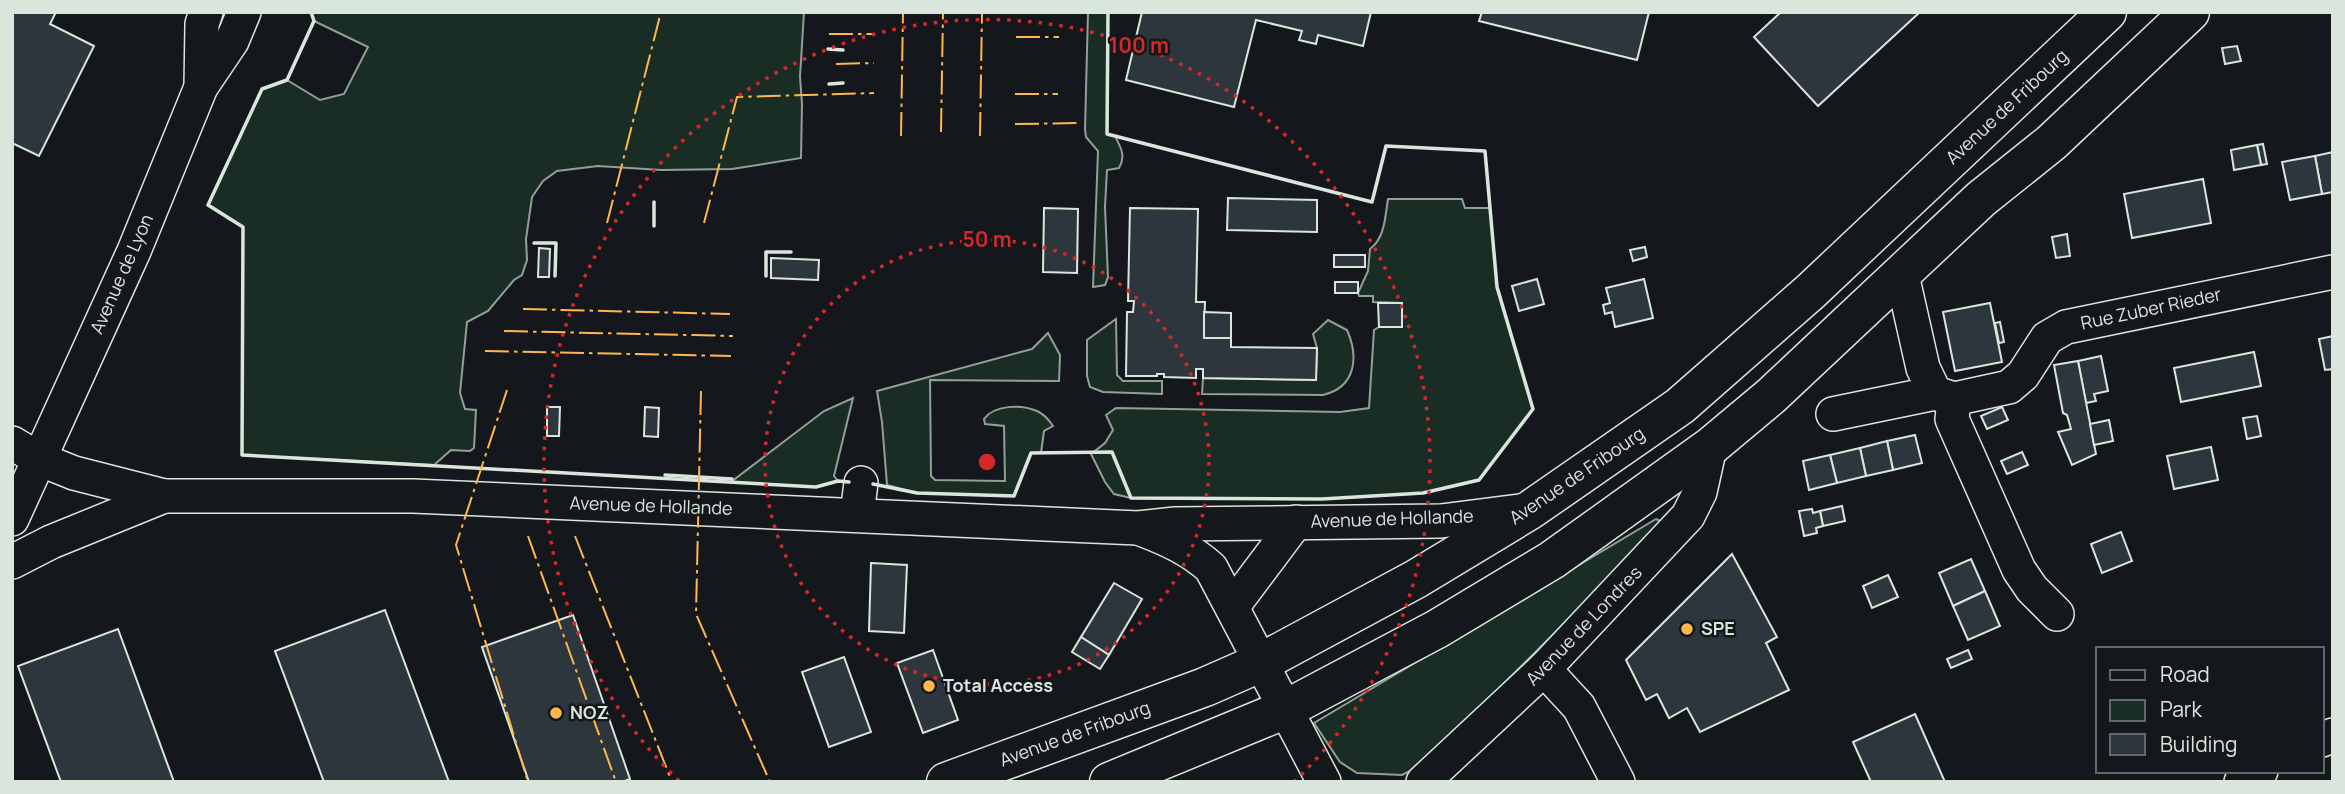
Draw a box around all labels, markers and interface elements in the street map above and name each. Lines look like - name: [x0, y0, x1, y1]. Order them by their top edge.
- text: 100 m: [1109, 31, 1169, 59]
- street label: Avenue de Fribourg: [1940, 43, 2072, 169]
- street label: Avenue de Lyon: [84, 210, 158, 337]
- text: 50 m: [962, 225, 1012, 253]
- street label: Rue Zuber Rieder: [2078, 281, 2224, 335]
- street label: Avenue de Fribourg: [1504, 421, 1649, 529]
- centre of rings: [975, 450, 999, 474]
- street label: Avenue de Hollande: [569, 490, 733, 520]
- street label: Avenue de Hollande: [1310, 503, 1474, 533]
- street label: Avenue de Londres: [1520, 560, 1647, 690]
- place label: SPE: [1701, 616, 1735, 640]
- marker: SPE: [1679, 621, 1695, 637]
- legend: [2096, 647, 2324, 773]
- text: Road: [2160, 660, 2210, 688]
- place label: Total Access: [943, 673, 1053, 697]
- marker: Total Access: [921, 678, 937, 694]
- street label: Avenue de Fribourg: [996, 695, 1153, 771]
- text: Park: [2160, 695, 2202, 723]
- place label: NOZ: [570, 700, 608, 724]
- marker: NOZ: [548, 705, 564, 721]
- text: Building: [2160, 730, 2237, 758]

